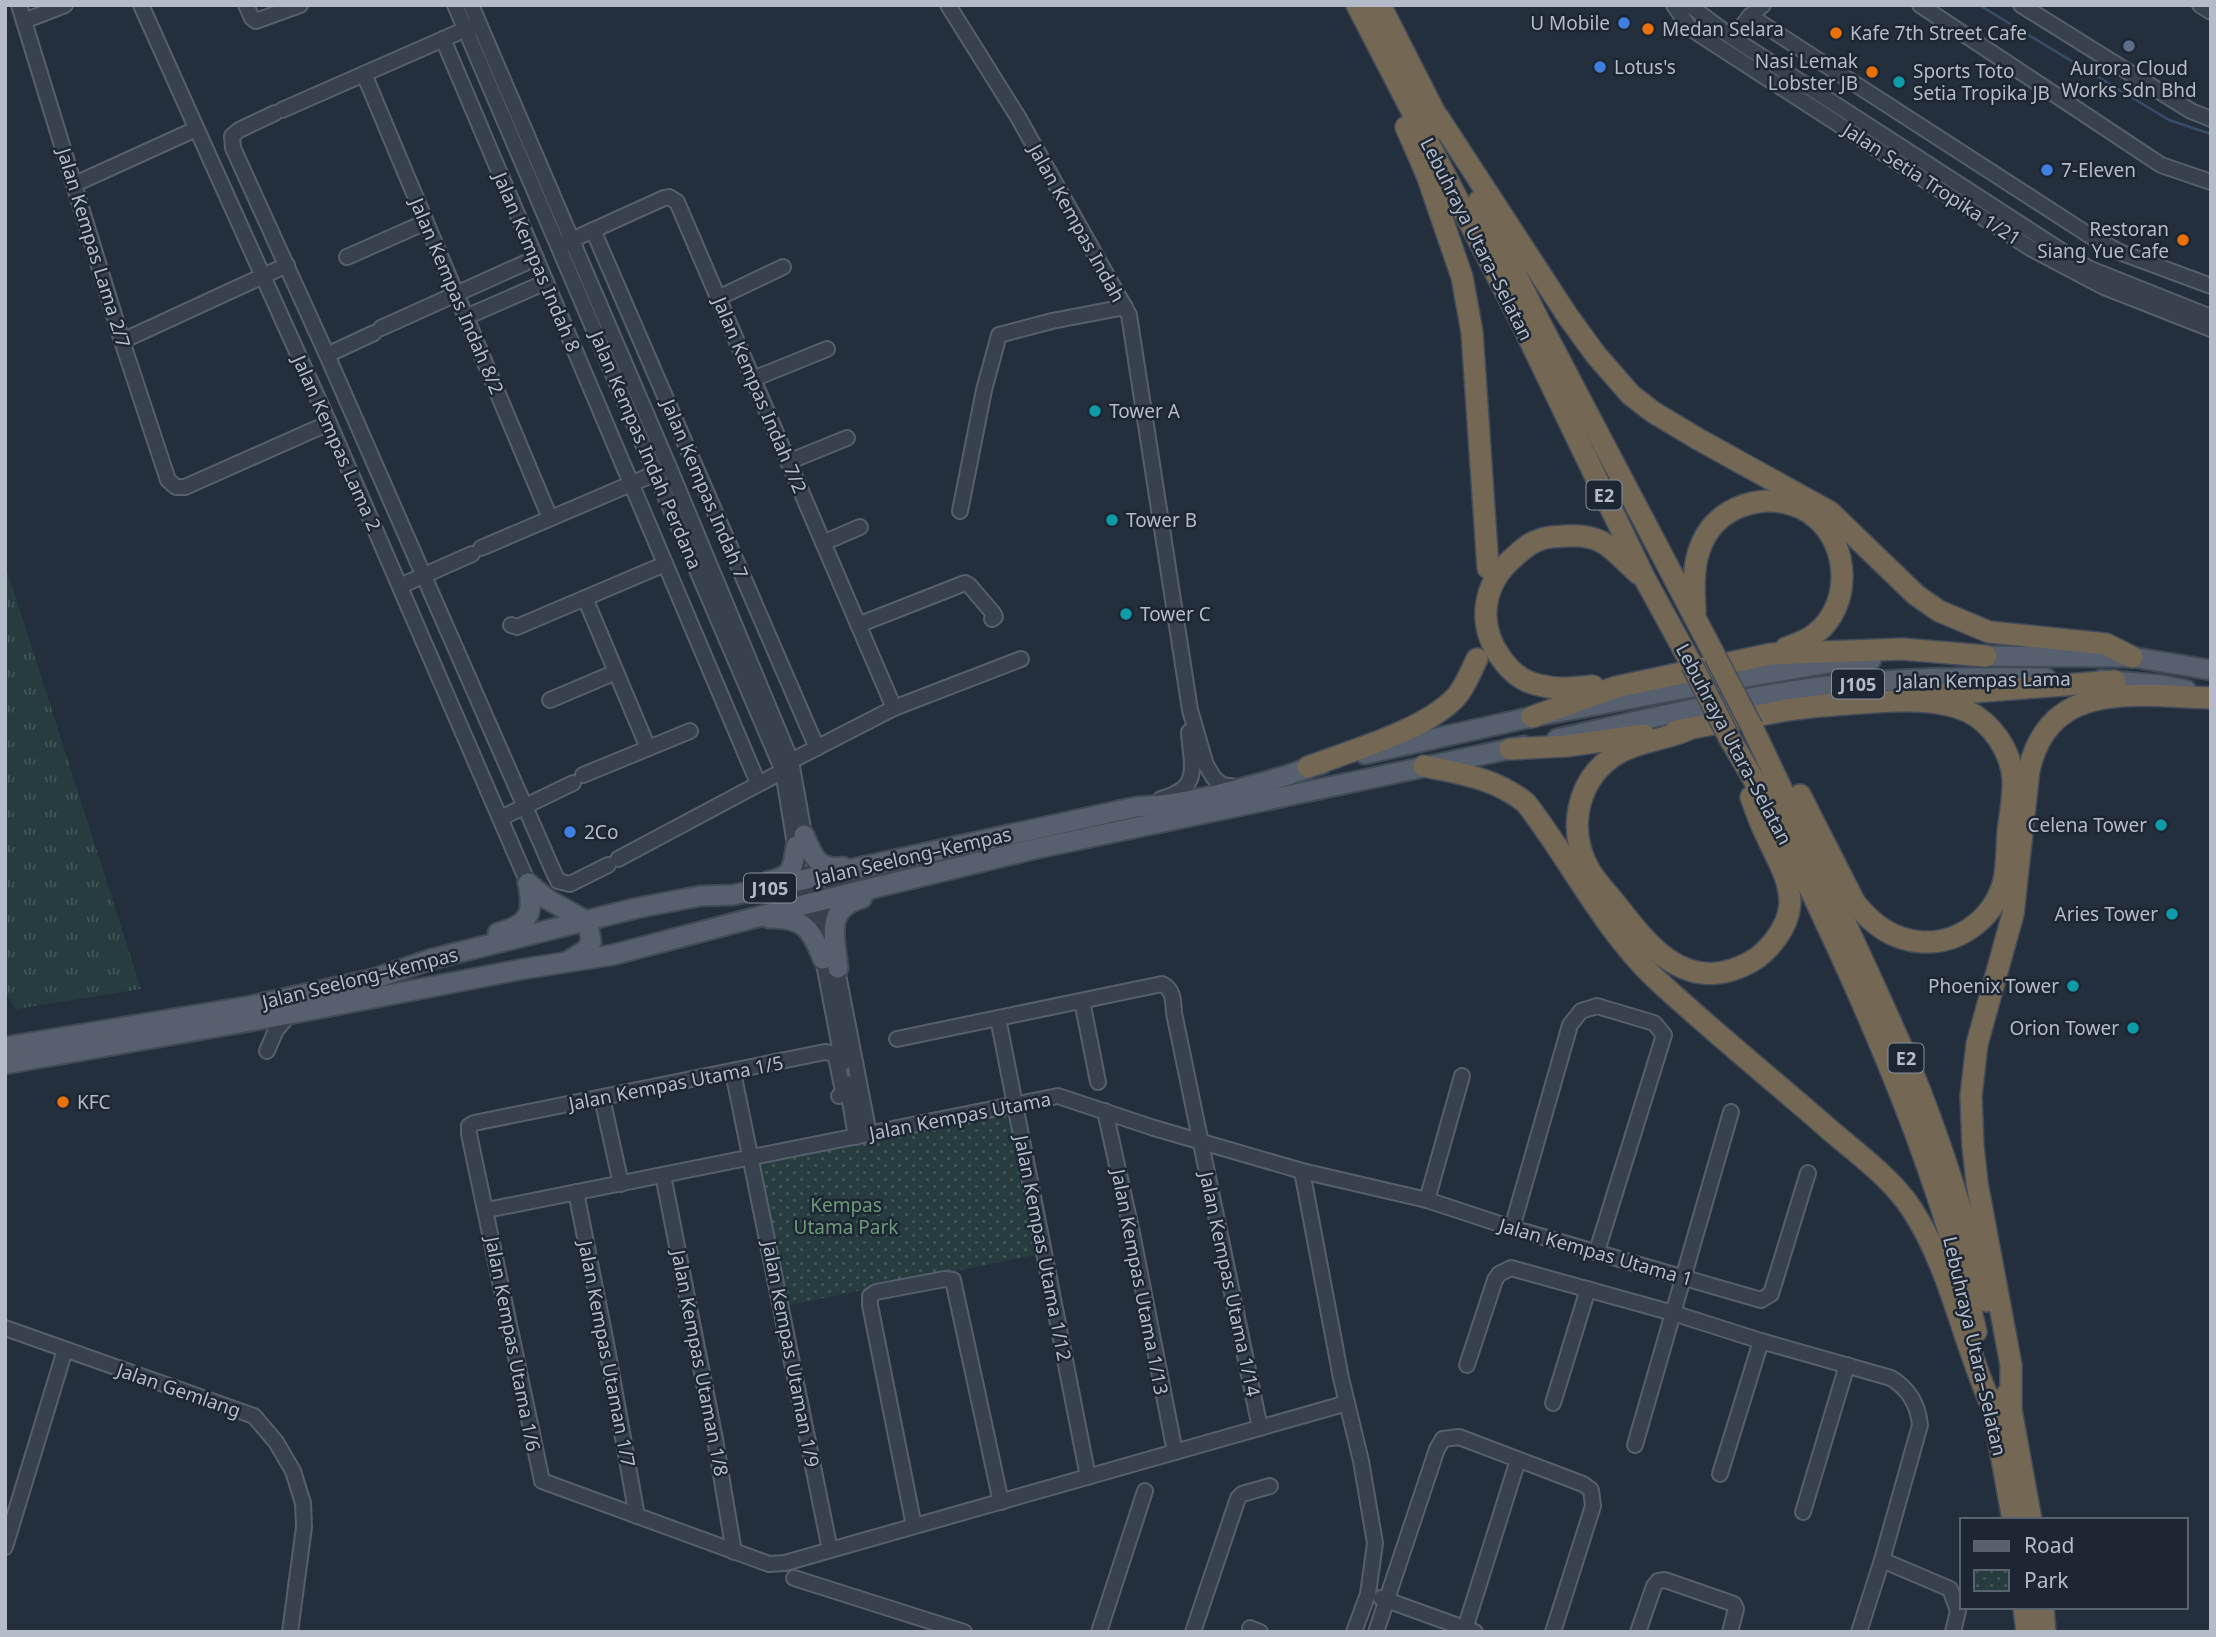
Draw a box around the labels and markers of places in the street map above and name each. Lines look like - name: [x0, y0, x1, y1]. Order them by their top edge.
- place label: U Mobile: [1530, 10, 1610, 36]
- marker: U Mobile: [1616, 15, 1632, 31]
- place label: Medan Selara: [1662, 16, 1784, 42]
- place label: Kafe 7th Street Cafe: [1850, 20, 2027, 46]
- marker: Medan Selara: [1640, 21, 1656, 37]
- marker: Kafe 7th Street Cafe: [1828, 25, 1844, 41]
- marker: Aurora Cloud Works Sdn Bhd: [2121, 38, 2137, 54]
- place label: Nasi Lemak Lobster JB: [1755, 48, 1858, 96]
- place label: Lotus's: [1614, 54, 1676, 80]
- place label: Aurora Cloud Works Sdn Bhd: [2061, 55, 2197, 103]
- place label: Sports Toto Setia Tropika JB: [1913, 58, 2050, 106]
- marker: Lotus's: [1592, 59, 1608, 75]
- marker: Nasi Lemak Lobster JB: [1864, 64, 1880, 80]
- marker: Sports Toto Setia Tropika JB: [1891, 74, 1907, 90]
- place label: 7-Eleven: [2061, 157, 2136, 183]
- marker: 7-Eleven: [2039, 162, 2055, 178]
- place label: Restoran Siang Yue Cafe: [2037, 216, 2169, 264]
- marker: Restoran Siang Yue Cafe: [2175, 232, 2191, 248]
- place label: Tower A: [1109, 398, 1181, 424]
- marker: Tower A: [1087, 403, 1103, 419]
- place label: Tower B: [1126, 507, 1197, 533]
- marker: Tower B: [1104, 512, 1120, 528]
- place label: Tower C: [1140, 601, 1211, 627]
- marker: Tower C: [1118, 606, 1134, 622]
- place label: Celena Tower: [2027, 812, 2147, 838]
- marker: Celena Tower: [2153, 817, 2169, 833]
- place label: 2Co: [584, 819, 618, 845]
- marker: 2Co: [562, 824, 578, 840]
- place label: Aries Tower: [2055, 901, 2158, 927]
- marker: Aries Tower: [2164, 906, 2180, 922]
- place label: Phoenix Tower: [1928, 973, 2059, 999]
- marker: Phoenix Tower: [2065, 978, 2081, 994]
- place label: Orion Tower: [2009, 1015, 2119, 1041]
- marker: Orion Tower: [2125, 1020, 2141, 1036]
- place label: KFC: [77, 1089, 111, 1115]
- marker: KFC: [55, 1094, 71, 1110]

